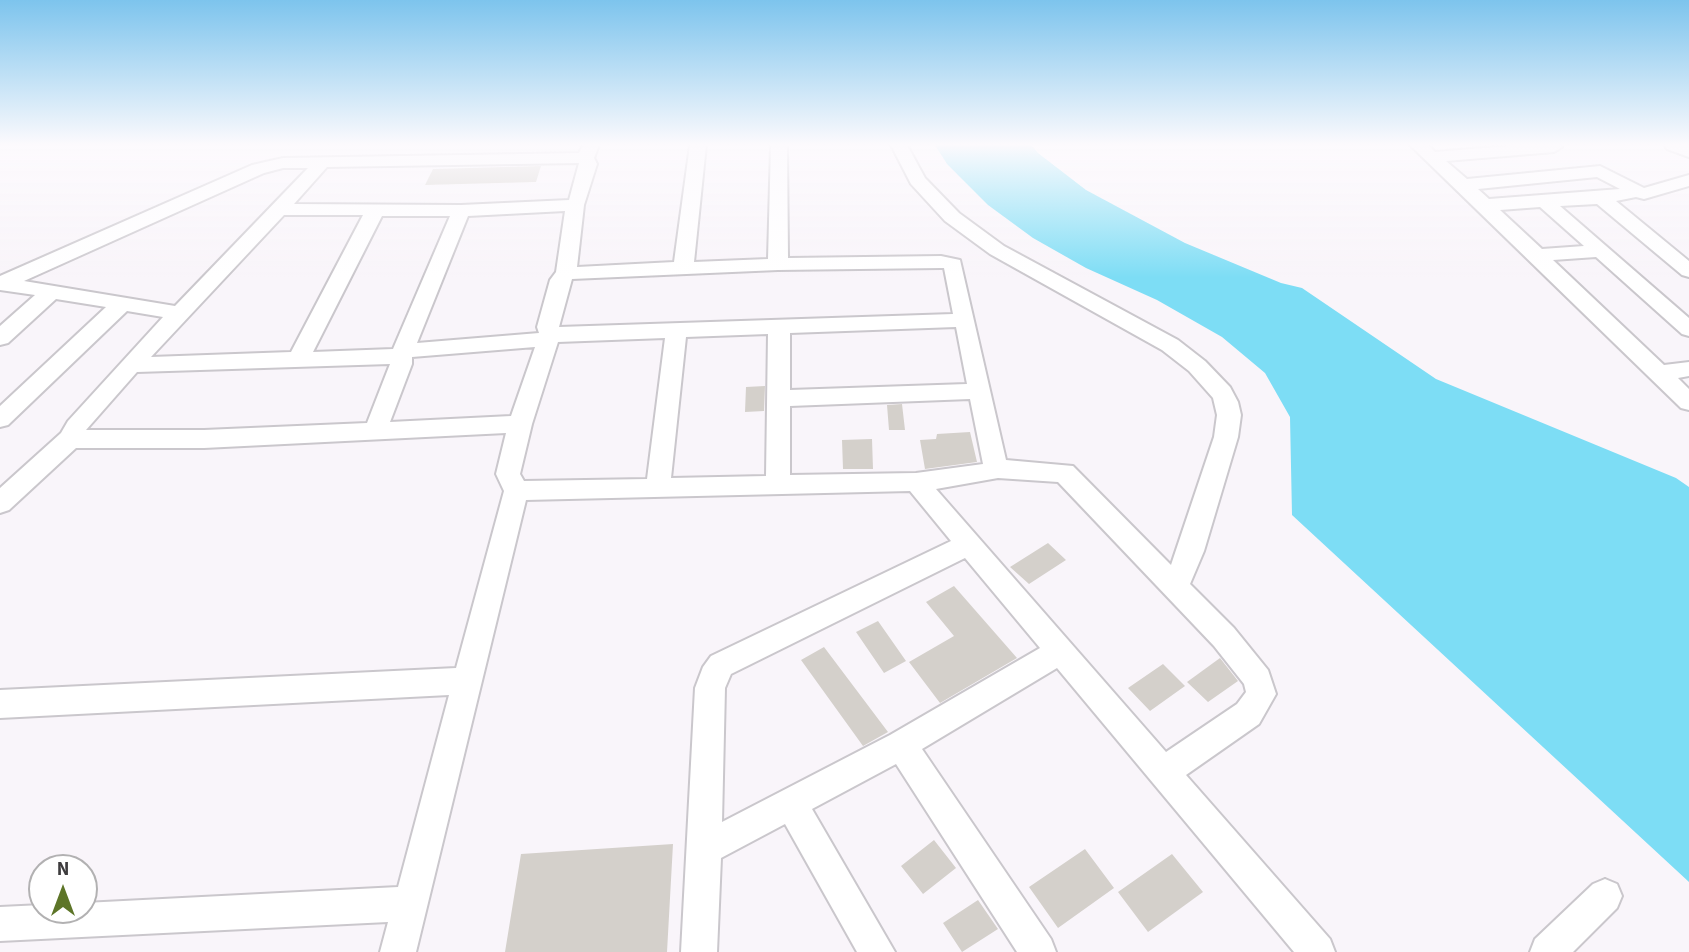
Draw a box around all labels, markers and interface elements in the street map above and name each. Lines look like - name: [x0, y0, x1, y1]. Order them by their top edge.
- north arrow: [28, 854, 98, 924]
- text: N: [57, 856, 69, 883]

